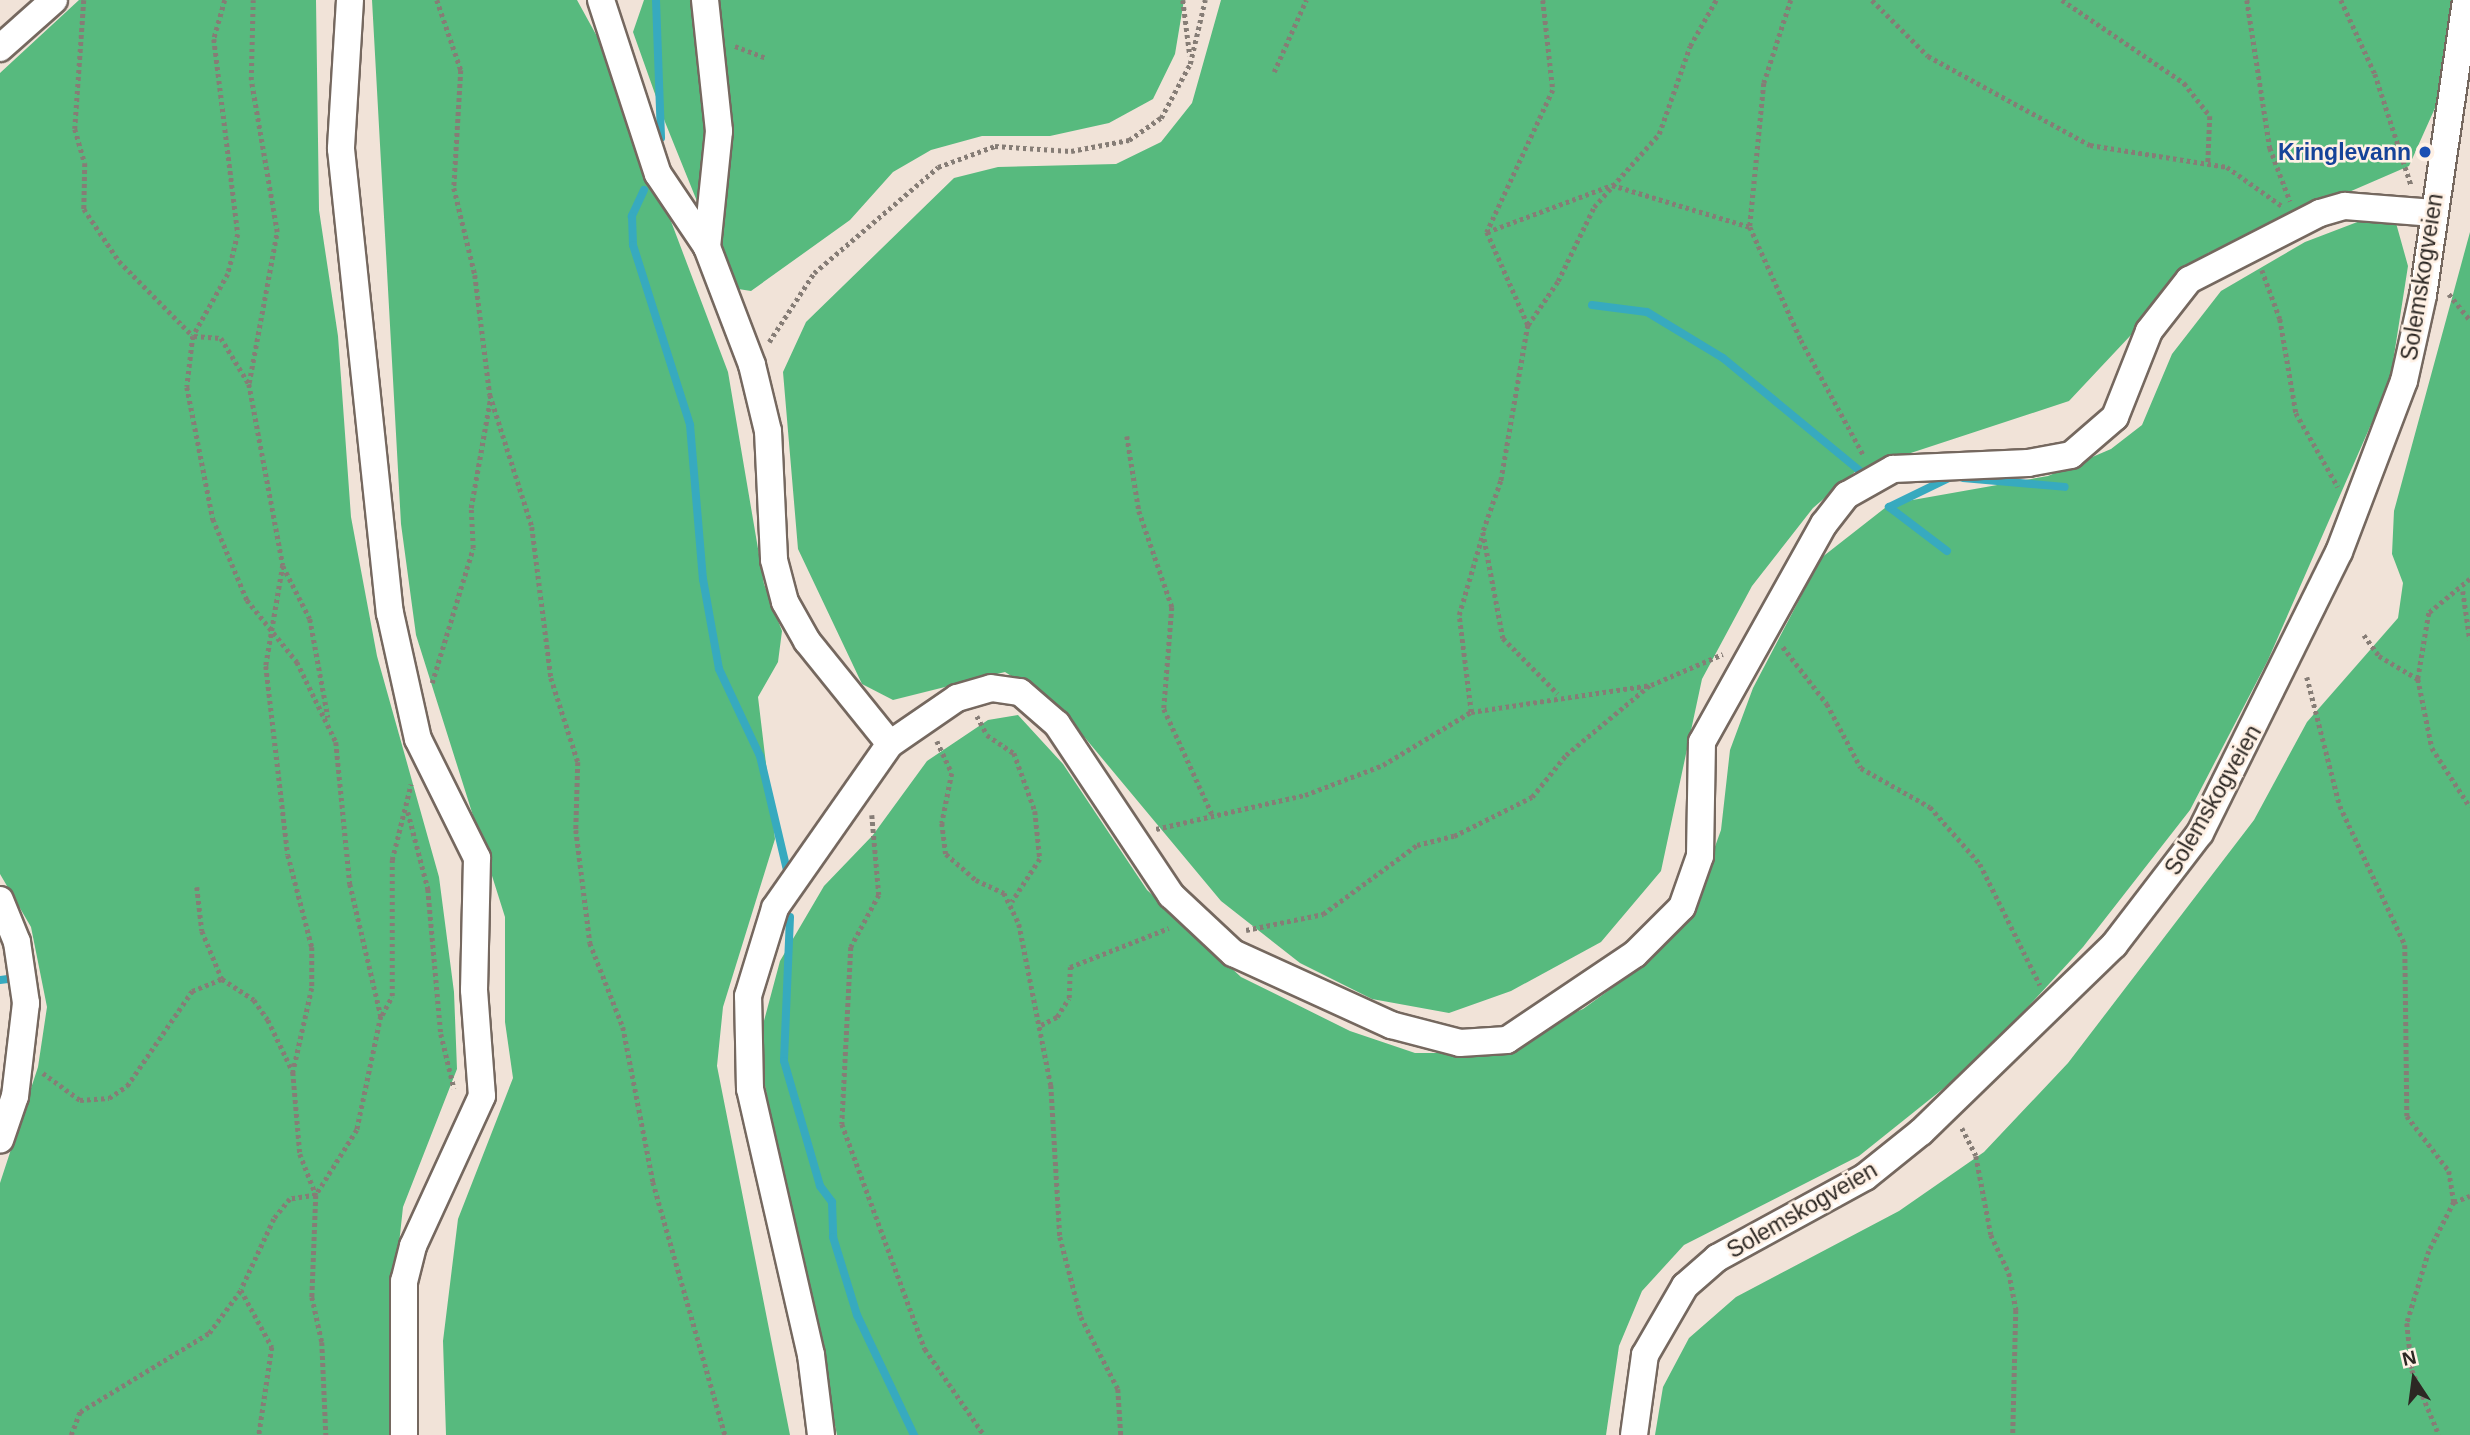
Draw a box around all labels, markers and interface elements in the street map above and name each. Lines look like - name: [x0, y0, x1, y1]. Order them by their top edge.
- place label: Kringlevann: [2278, 138, 2411, 166]
- marker: Kringlevann: [2417, 144, 2433, 160]
- street label: Solemskogveien: [2395, 191, 2449, 363]
- street label: Solemskogveien: [2159, 720, 2267, 880]
- street label: Solemskogveien: [1722, 1156, 1882, 1264]
- north arrow: [2379, 1344, 2449, 1414]
- text: N: [2400, 1346, 2418, 1370]

